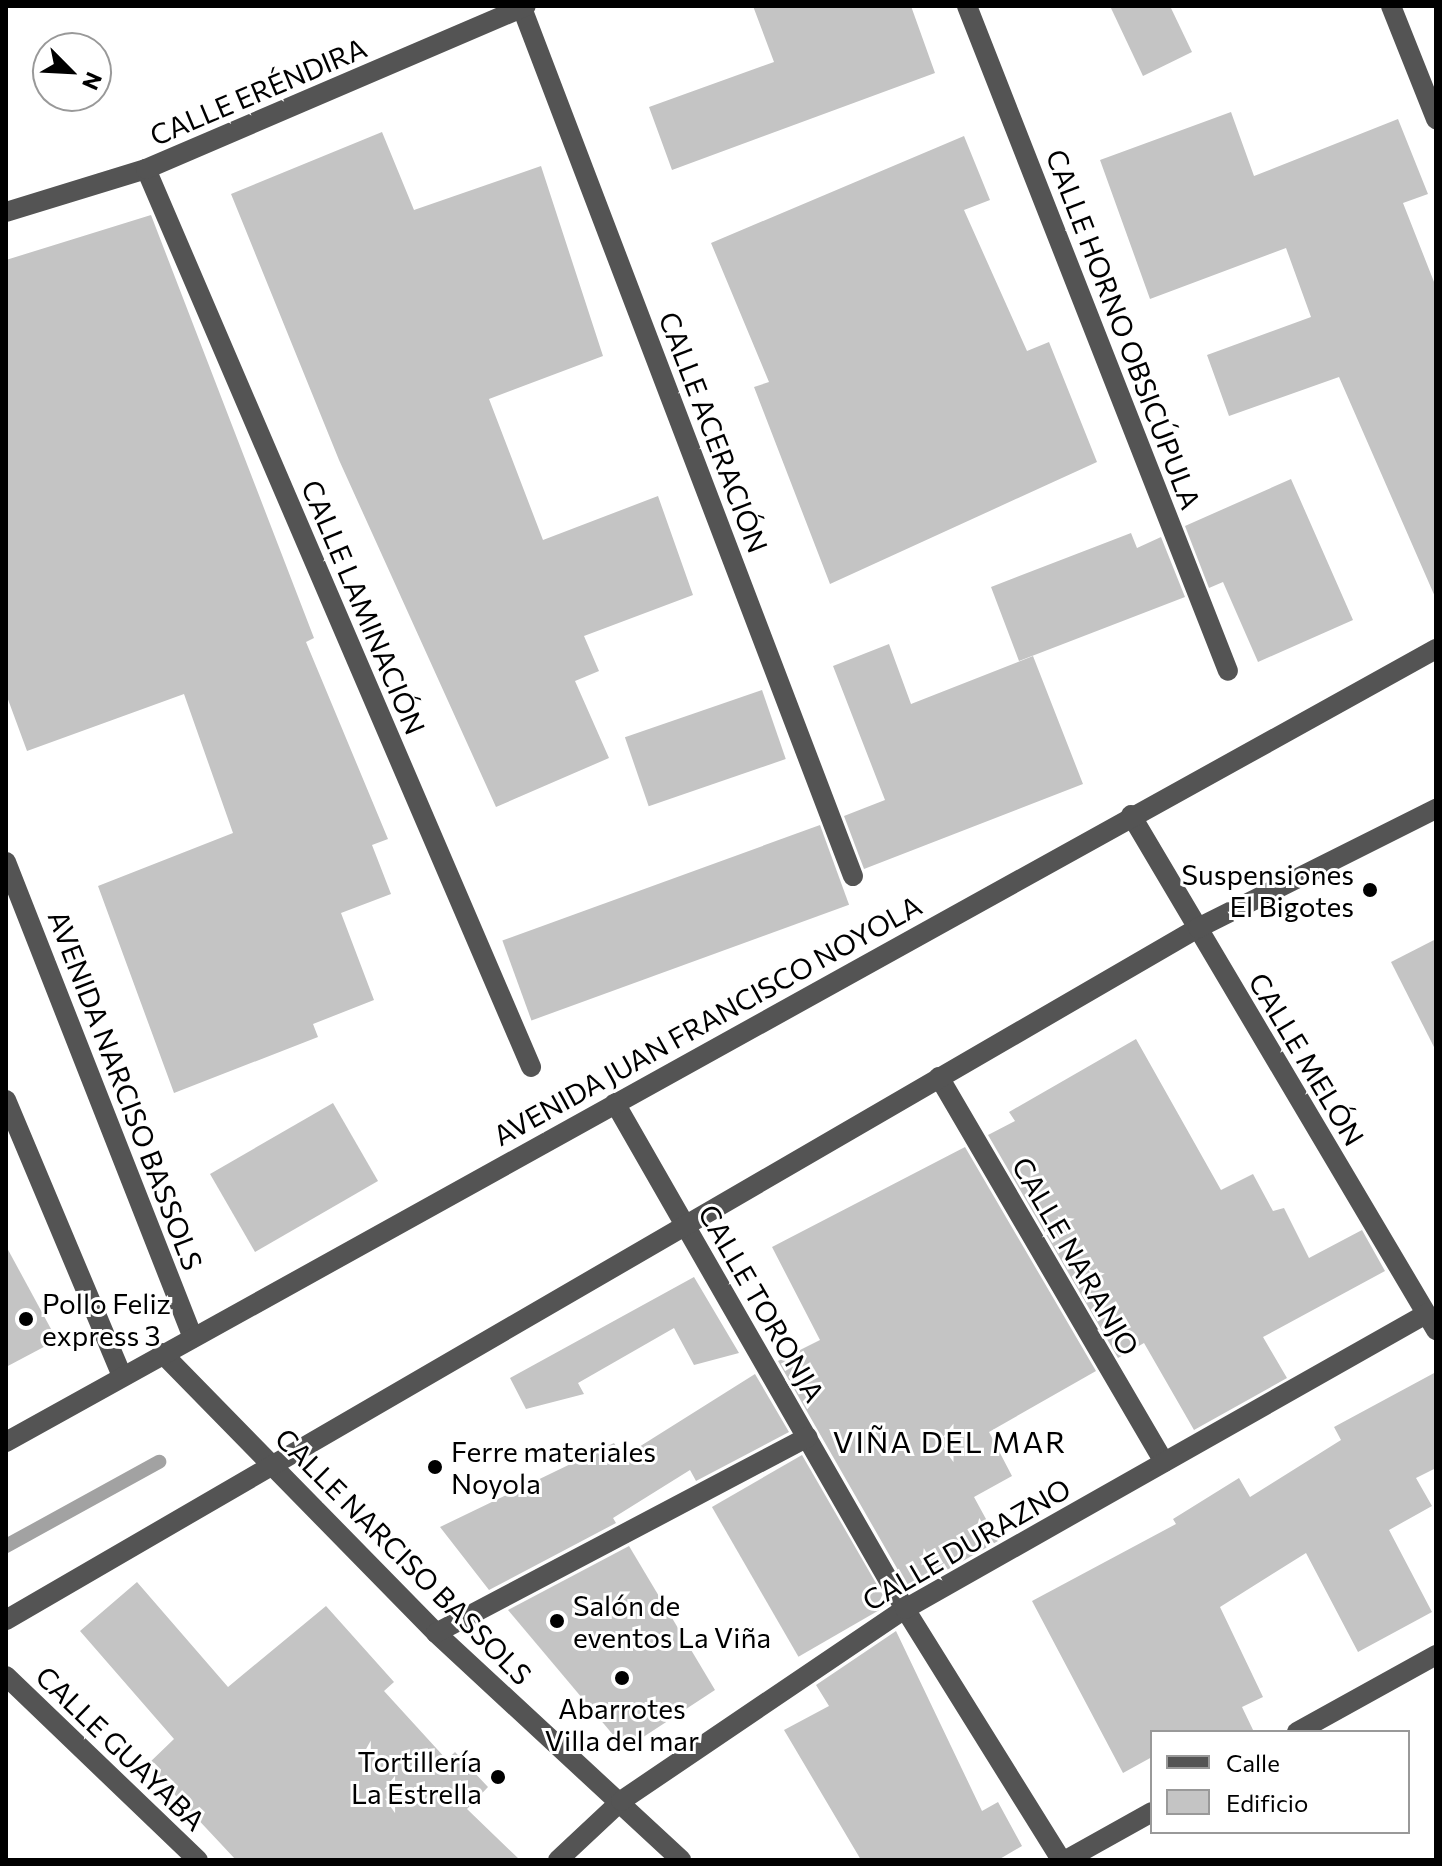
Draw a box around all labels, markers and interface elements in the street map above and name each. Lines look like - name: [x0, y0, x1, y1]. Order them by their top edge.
- street label: CALLE ERÉNDIRA: [145, 30, 371, 152]
- north arrow: [32, 32, 112, 112]
- text: N: [77, 68, 108, 94]
- street label: CALLE HORNO OBSICÚPULA: [1040, 144, 1208, 514]
- street label: CALLE ACERACIÓN: [653, 307, 775, 557]
- street label: CALLE LAMINACIÓN: [295, 475, 433, 739]
- place label: Suspensiones El Bigotes: [1182, 857, 1354, 923]
- marker: Suspensiones El Bigotes: [1361, 881, 1379, 899]
- street label: AVENIDA JUAN FRANCISCO NOYOLA: [487, 888, 927, 1152]
- street label: AVENIDA NARCISO BASSOLS: [42, 905, 210, 1275]
- street label: CALLE MELÓN: [1242, 967, 1372, 1151]
- street label: CALLE NARANJO: [1006, 1151, 1146, 1361]
- street label: CALLE TORONJA: [692, 1198, 832, 1408]
- place label: Pollo Feliz express 3: [42, 1286, 171, 1352]
- marker: Pollo Feliz express 3: [17, 1310, 35, 1328]
- street label: CALLE NARCISO BASSOLS: [269, 1421, 539, 1691]
- district label: VIÑA DEL MAR: [833, 1423, 1067, 1459]
- place label: Ferre materiales Noyola: [451, 1434, 656, 1500]
- marker: Ferre materiales Noyola: [426, 1458, 444, 1476]
- street label: CALLE DURAZNO: [856, 1471, 1076, 1617]
- place label: Salón de eventos La Viña: [573, 1588, 771, 1654]
- marker: Salón de eventos La Viña: [548, 1612, 566, 1630]
- street label: CALLE GUAYABA: [30, 1659, 212, 1837]
- marker: Abarrotes Villa del mar: [613, 1669, 631, 1687]
- place label: Abarrotes Villa del mar: [545, 1691, 699, 1757]
- legend: [1150, 1730, 1410, 1834]
- place label: Tortillería La Estrella: [351, 1744, 482, 1810]
- text: Calle: [1226, 1748, 1280, 1777]
- marker: Tortillería La Estrella: [489, 1768, 507, 1786]
- text: Edificio: [1226, 1788, 1308, 1817]

